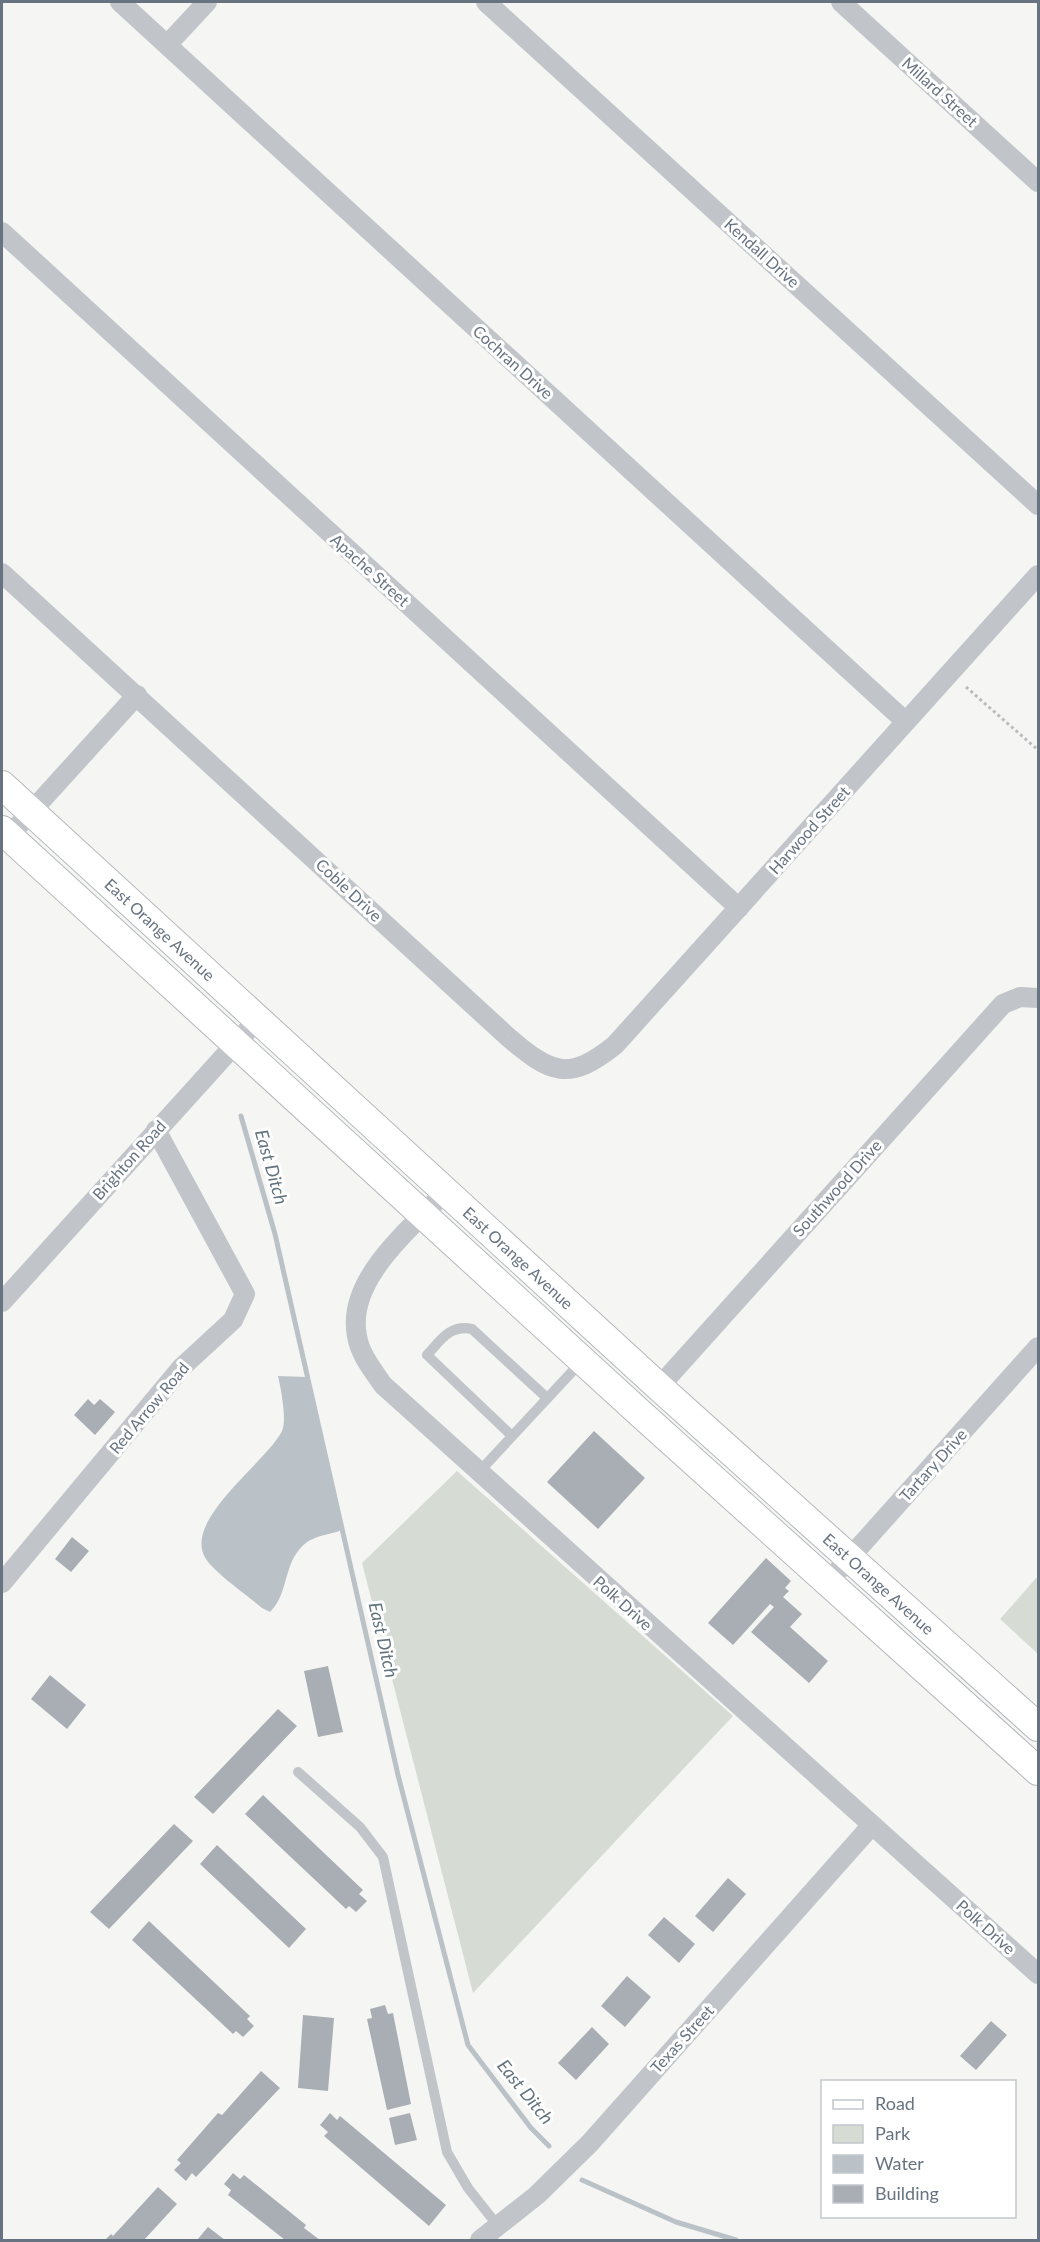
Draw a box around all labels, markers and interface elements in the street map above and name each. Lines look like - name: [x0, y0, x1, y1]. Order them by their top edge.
- street label: Millard Street: [899, 53, 982, 131]
- street label: Kendall Drive: [721, 214, 804, 291]
- street label: Cochran Drive: [469, 321, 557, 402]
- street label: Apache Street: [327, 529, 414, 610]
- street label: Harwood Street: [764, 782, 853, 877]
- street label: Coble Drive: [312, 854, 386, 925]
- street label: East Orange Avenue: [101, 874, 219, 984]
- street label: Brighton Road: [88, 1116, 169, 1203]
- water label: East Ditch: [251, 1127, 293, 1207]
- street label: Southwood Drive: [788, 1136, 885, 1240]
- street label: East Orange Avenue: [460, 1202, 577, 1313]
- street label: Red Arrow Road: [105, 1358, 192, 1457]
- street label: Tartary Drive: [895, 1424, 970, 1505]
- street label: East Orange Avenue: [820, 1529, 938, 1638]
- street label: Polk Drive: [590, 1571, 657, 1634]
- water label: East Ditch: [365, 1600, 403, 1680]
- street label: Polk Drive: [953, 1895, 1020, 1958]
- street label: Texas Street: [646, 2001, 717, 2077]
- water label: East Ditch: [493, 2055, 559, 2128]
- legend: [821, 2080, 1016, 2218]
- text: Road: [875, 2092, 915, 2114]
- text: Park: [875, 2122, 911, 2144]
- text: Water: [875, 2152, 924, 2174]
- text: Building: [875, 2182, 939, 2204]

